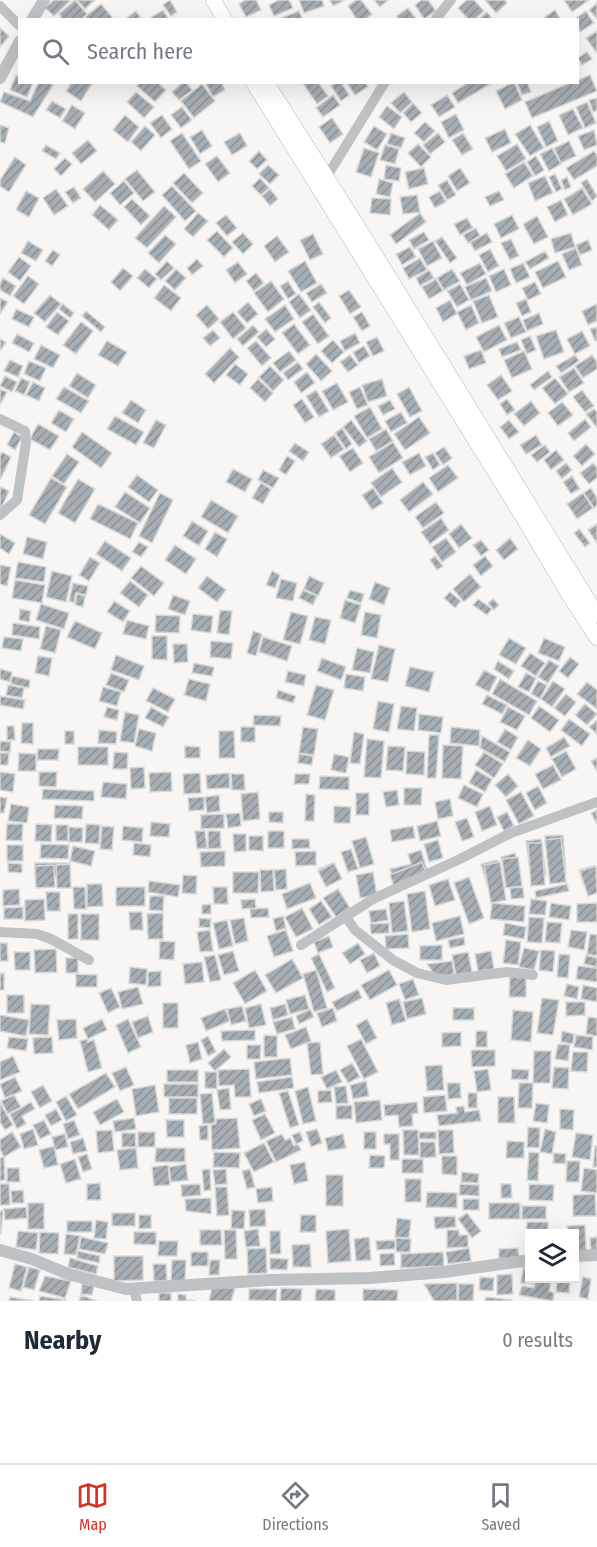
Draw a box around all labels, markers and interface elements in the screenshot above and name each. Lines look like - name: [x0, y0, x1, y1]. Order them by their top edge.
- search box: [18, 18, 579, 84]
- icon: search: [39, 35, 72, 68]
- text: Search here: [87, 38, 193, 65]
- map controls: [525, 1229, 579, 1283]
- button: layers: [525, 1229, 579, 1283]
- text: Nearby: [24, 1325, 101, 1356]
- text: 0 results: [502, 1328, 573, 1352]
- tab: Map: [76, 1479, 109, 1534]
- tab: Directions: [262, 1479, 329, 1534]
- tab: Saved: [481, 1479, 521, 1534]

